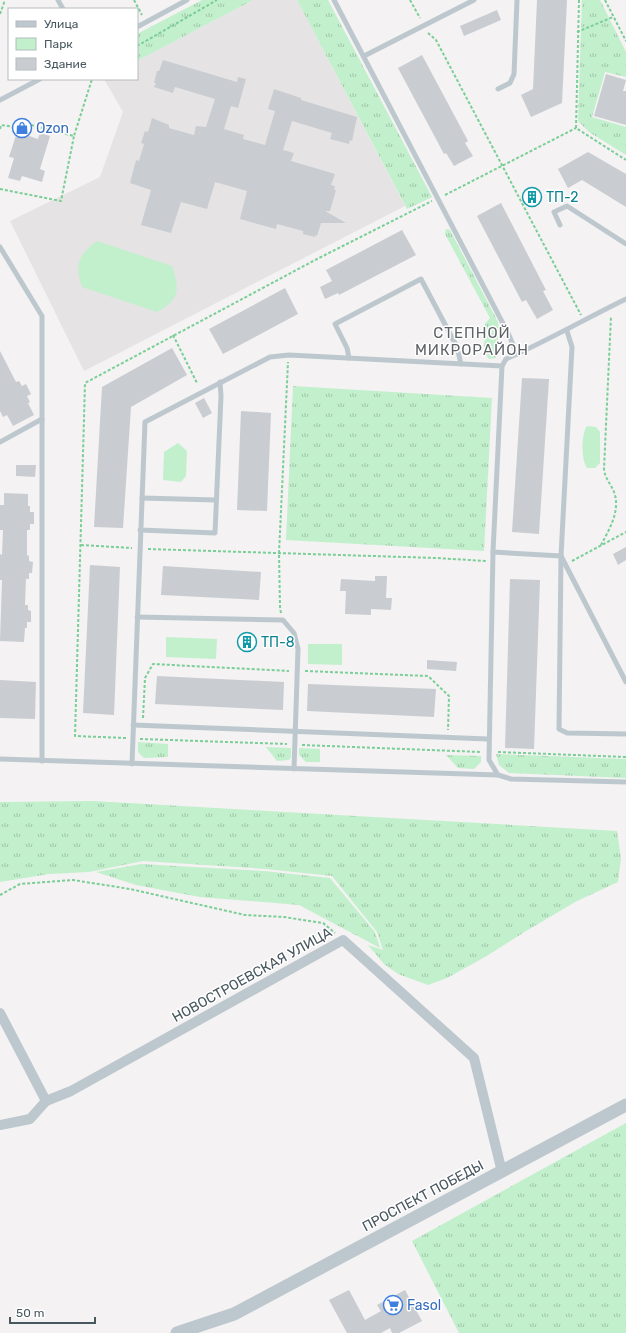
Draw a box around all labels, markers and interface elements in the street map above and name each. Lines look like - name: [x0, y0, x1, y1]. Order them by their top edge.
- legend: [8, 8, 138, 80]
- text: Улица: [44, 17, 78, 31]
- text: Парк: [44, 37, 73, 51]
- text: Здание: [44, 57, 87, 71]
- shop icon: Ozon: [11, 117, 33, 139]
- place label: Ozon: [36, 120, 69, 137]
- building icon: ТП-2: [521, 186, 543, 208]
- place label: ТП-2: [546, 189, 578, 206]
- district label: СТЕПНОЙ МИКРОРАЙОН: [415, 324, 529, 359]
- building icon: ТП-8: [236, 631, 258, 653]
- place label: ТП-8: [261, 634, 295, 651]
- street label: НОВОСТРОЕВСКАЯ УЛИЦА: [169, 924, 335, 1026]
- street label: ПРОСПЕКТ ПОБЕДЫ: [359, 1157, 487, 1235]
- supermarket icon: Fasol: [382, 1294, 404, 1316]
- place label: Fasol: [407, 1297, 441, 1314]
- scale bar: [10, 1299, 95, 1325]
- text: 50 m: [16, 1306, 44, 1320]

